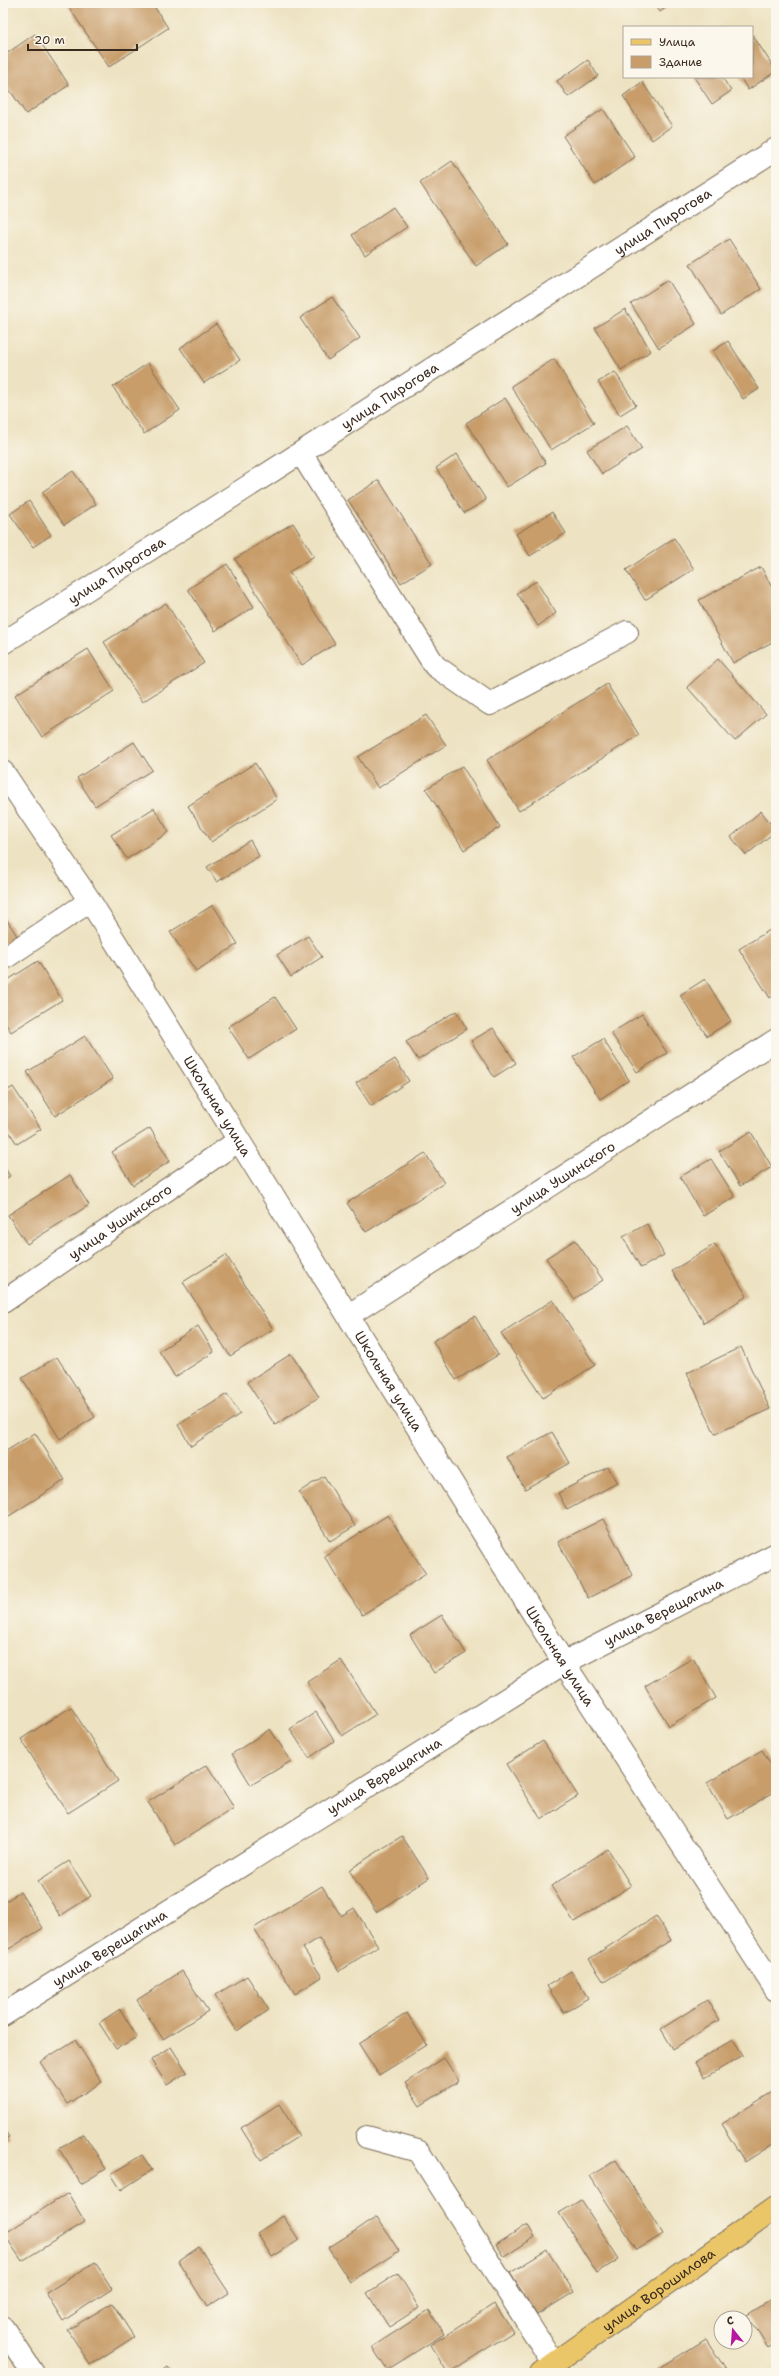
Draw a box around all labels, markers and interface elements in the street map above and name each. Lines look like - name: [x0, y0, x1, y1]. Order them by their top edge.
- scale bar: [28, 26, 137, 52]
- legend: [623, 26, 753, 78]
- text: 20 m: [34, 32, 65, 48]
- text: Улица: [659, 34, 696, 50]
- text: Здание: [659, 54, 703, 70]
- street label: улица Пирогова: [611, 184, 715, 259]
- street label: улица Пирогова: [338, 358, 442, 434]
- street label: улица Пирогова: [65, 532, 169, 608]
- street label: Школьная улица: [179, 1052, 256, 1160]
- street label: улица Ушинского: [507, 1137, 619, 1218]
- street label: улица Ушинского: [65, 1180, 175, 1264]
- street label: Школьная улица: [351, 1327, 427, 1435]
- street label: улица Верещагина: [601, 1574, 726, 1650]
- street label: Школьная улица: [522, 1602, 599, 1710]
- street label: улица Верещагина: [324, 1733, 445, 1819]
- street label: улица Верещагина: [49, 1905, 171, 1991]
- street label: улица Ворошилова: [599, 2244, 719, 2336]
- north arrow: [713, 2310, 753, 2350]
- text: С: [725, 2313, 736, 2329]

